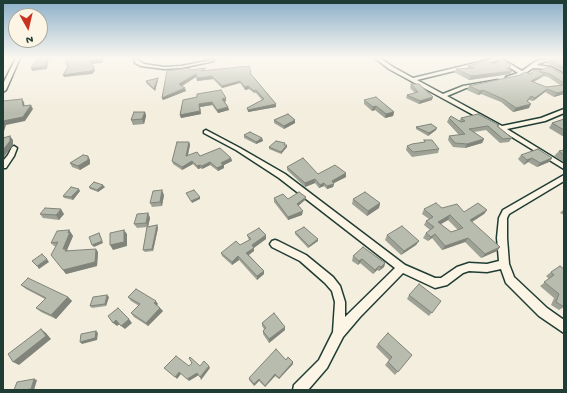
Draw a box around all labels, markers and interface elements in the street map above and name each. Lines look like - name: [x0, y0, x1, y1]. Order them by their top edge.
- north arrow: [8, 8, 48, 48]
- text: N: [25, 32, 34, 45]

